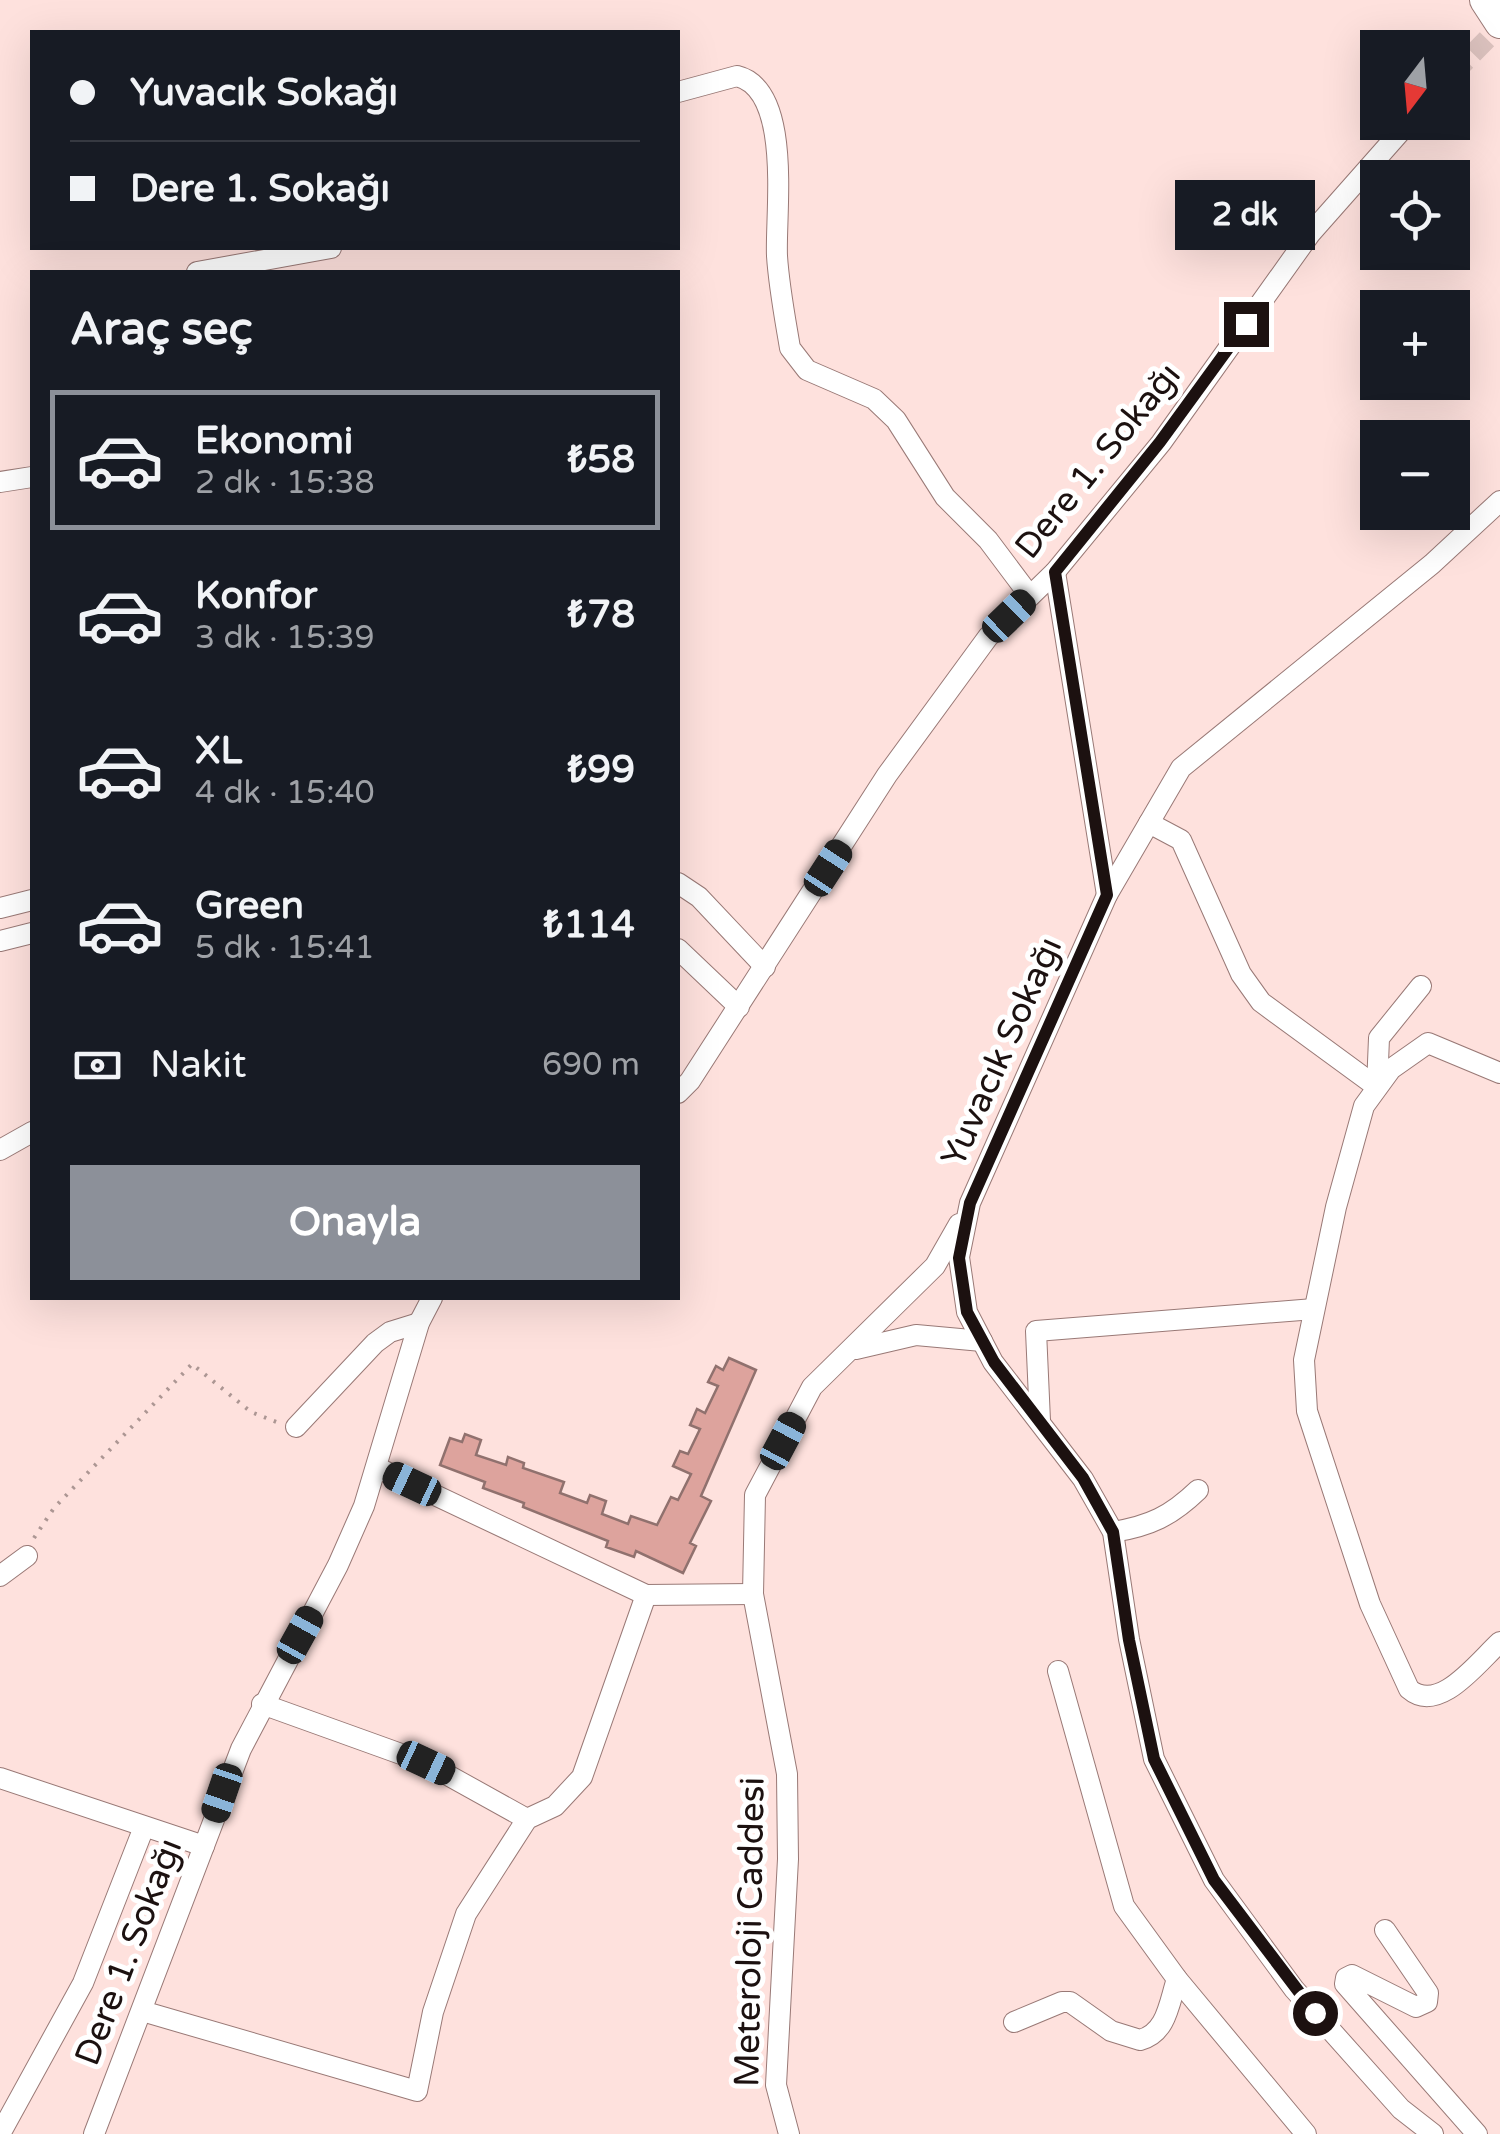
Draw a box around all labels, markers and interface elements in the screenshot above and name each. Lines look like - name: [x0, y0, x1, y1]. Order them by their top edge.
- north arrow: [1360, 30, 1470, 140]
- map controls: [1360, 30, 1470, 530]
- text: Yuvacık Sokağı: [130, 70, 398, 116]
- button: locate: [1360, 160, 1470, 270]
- text: Dere 1. Sokağı: [130, 166, 390, 212]
- callout: 2 dk: [1176, 179, 1316, 249]
- text: 2 dk: [1212, 196, 1278, 234]
- button: +: [1360, 290, 1470, 400]
- route end: [1224, 302, 1269, 347]
- text: Araç seç: [70, 303, 253, 357]
- street label: Dere 1. Sokağı: [1006, 355, 1190, 567]
- icon: car: [75, 415, 165, 505]
- text: Ekonomi: [195, 418, 353, 464]
- button: −: [1360, 420, 1470, 530]
- text: ₺58: [567, 437, 635, 483]
- text: 2 dk · 15:38: [195, 464, 375, 502]
- icon: car: [75, 570, 165, 660]
- text: Konfor: [195, 573, 317, 619]
- car: [977, 584, 1041, 648]
- text: ₺78: [567, 592, 635, 638]
- text: 3 dk · 15:39: [195, 619, 375, 657]
- icon: car: [75, 725, 165, 815]
- text: XL: [195, 728, 242, 774]
- text: ₺99: [567, 747, 635, 793]
- text: 4 dk · 15:40: [195, 774, 375, 812]
- car: [799, 835, 857, 901]
- icon: car: [75, 880, 165, 970]
- text: Green: [195, 883, 304, 929]
- text: ₺114: [543, 902, 635, 948]
- text: 5 dk · 15:41: [195, 929, 375, 967]
- street label: Yuvacık Sokağı: [933, 931, 1071, 1173]
- icon: cash: [70, 1038, 125, 1093]
- text: Nakit: [150, 1042, 247, 1088]
- text: 690 m: [542, 1046, 640, 1084]
- button: Onayla: [70, 1165, 640, 1280]
- car: [756, 1407, 810, 1475]
- car: [378, 1458, 446, 1510]
- car: [272, 1601, 328, 1669]
- car: [392, 1737, 460, 1789]
- car: [198, 1760, 246, 1826]
- street label: Meteroloji Caddesi: [726, 1776, 774, 2088]
- street label: Dere 1. Sokağı: [66, 1833, 192, 2071]
- route start: [1293, 1991, 1338, 2036]

